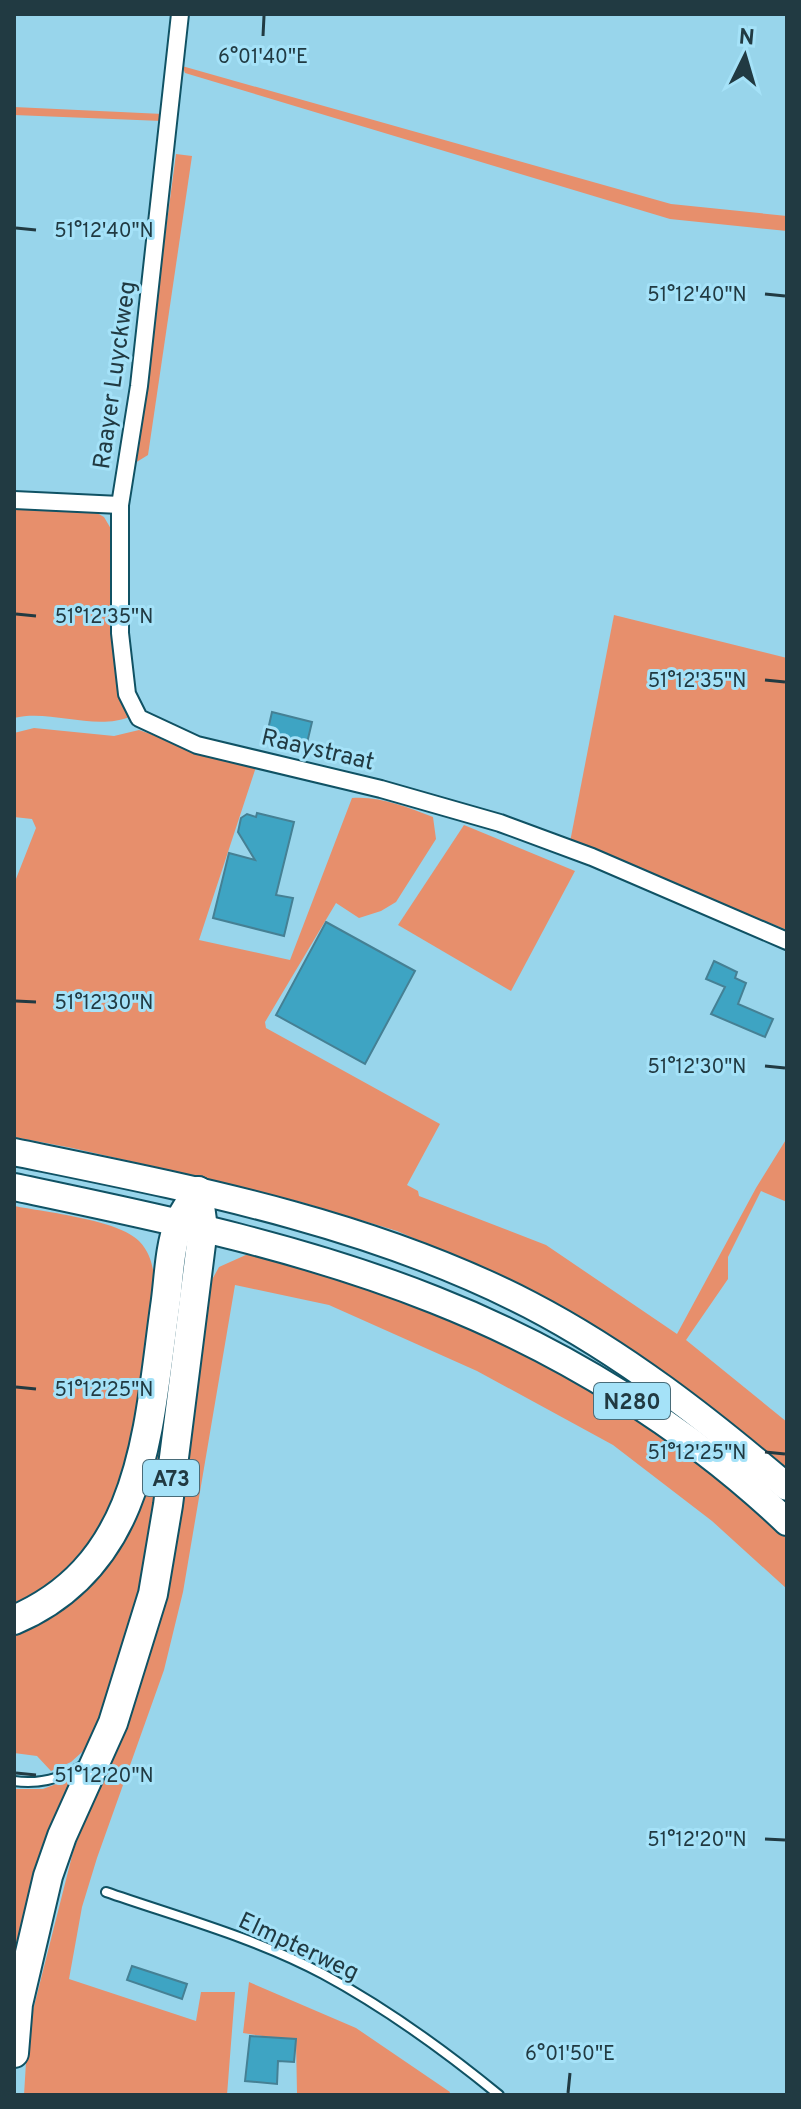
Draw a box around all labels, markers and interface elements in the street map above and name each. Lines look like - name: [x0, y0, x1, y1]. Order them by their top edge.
- north arrow: [705, 16, 785, 96]
- text: N: [737, 24, 756, 53]
- text: 6°01'40"E: [218, 45, 308, 71]
- text: 51°12'40"N: [54, 219, 154, 245]
- street label: Raayer Luyckweg: [88, 279, 144, 471]
- text: 51°12'40"N: [647, 283, 747, 309]
- text: 51°12'35"N: [55, 605, 153, 631]
- text: 51°12'35"N: [648, 669, 746, 695]
- street label: Raaystraat: [258, 723, 377, 779]
- text: 51°12'30"N: [55, 991, 153, 1017]
- text: 51°12'30"N: [648, 1055, 746, 1081]
- text: 51°12'25"N: [55, 1378, 153, 1404]
- road number: N280: [594, 1383, 670, 1419]
- text: 51°12'25"N: [648, 1441, 746, 1467]
- road number: A73: [143, 1460, 199, 1496]
- text: 51°12'20"N: [54, 1764, 154, 1790]
- text: 51°12'20"N: [647, 1828, 747, 1854]
- street label: Elmpterweg: [233, 1907, 363, 1989]
- text: 6°01'50"E: [525, 2042, 615, 2068]

